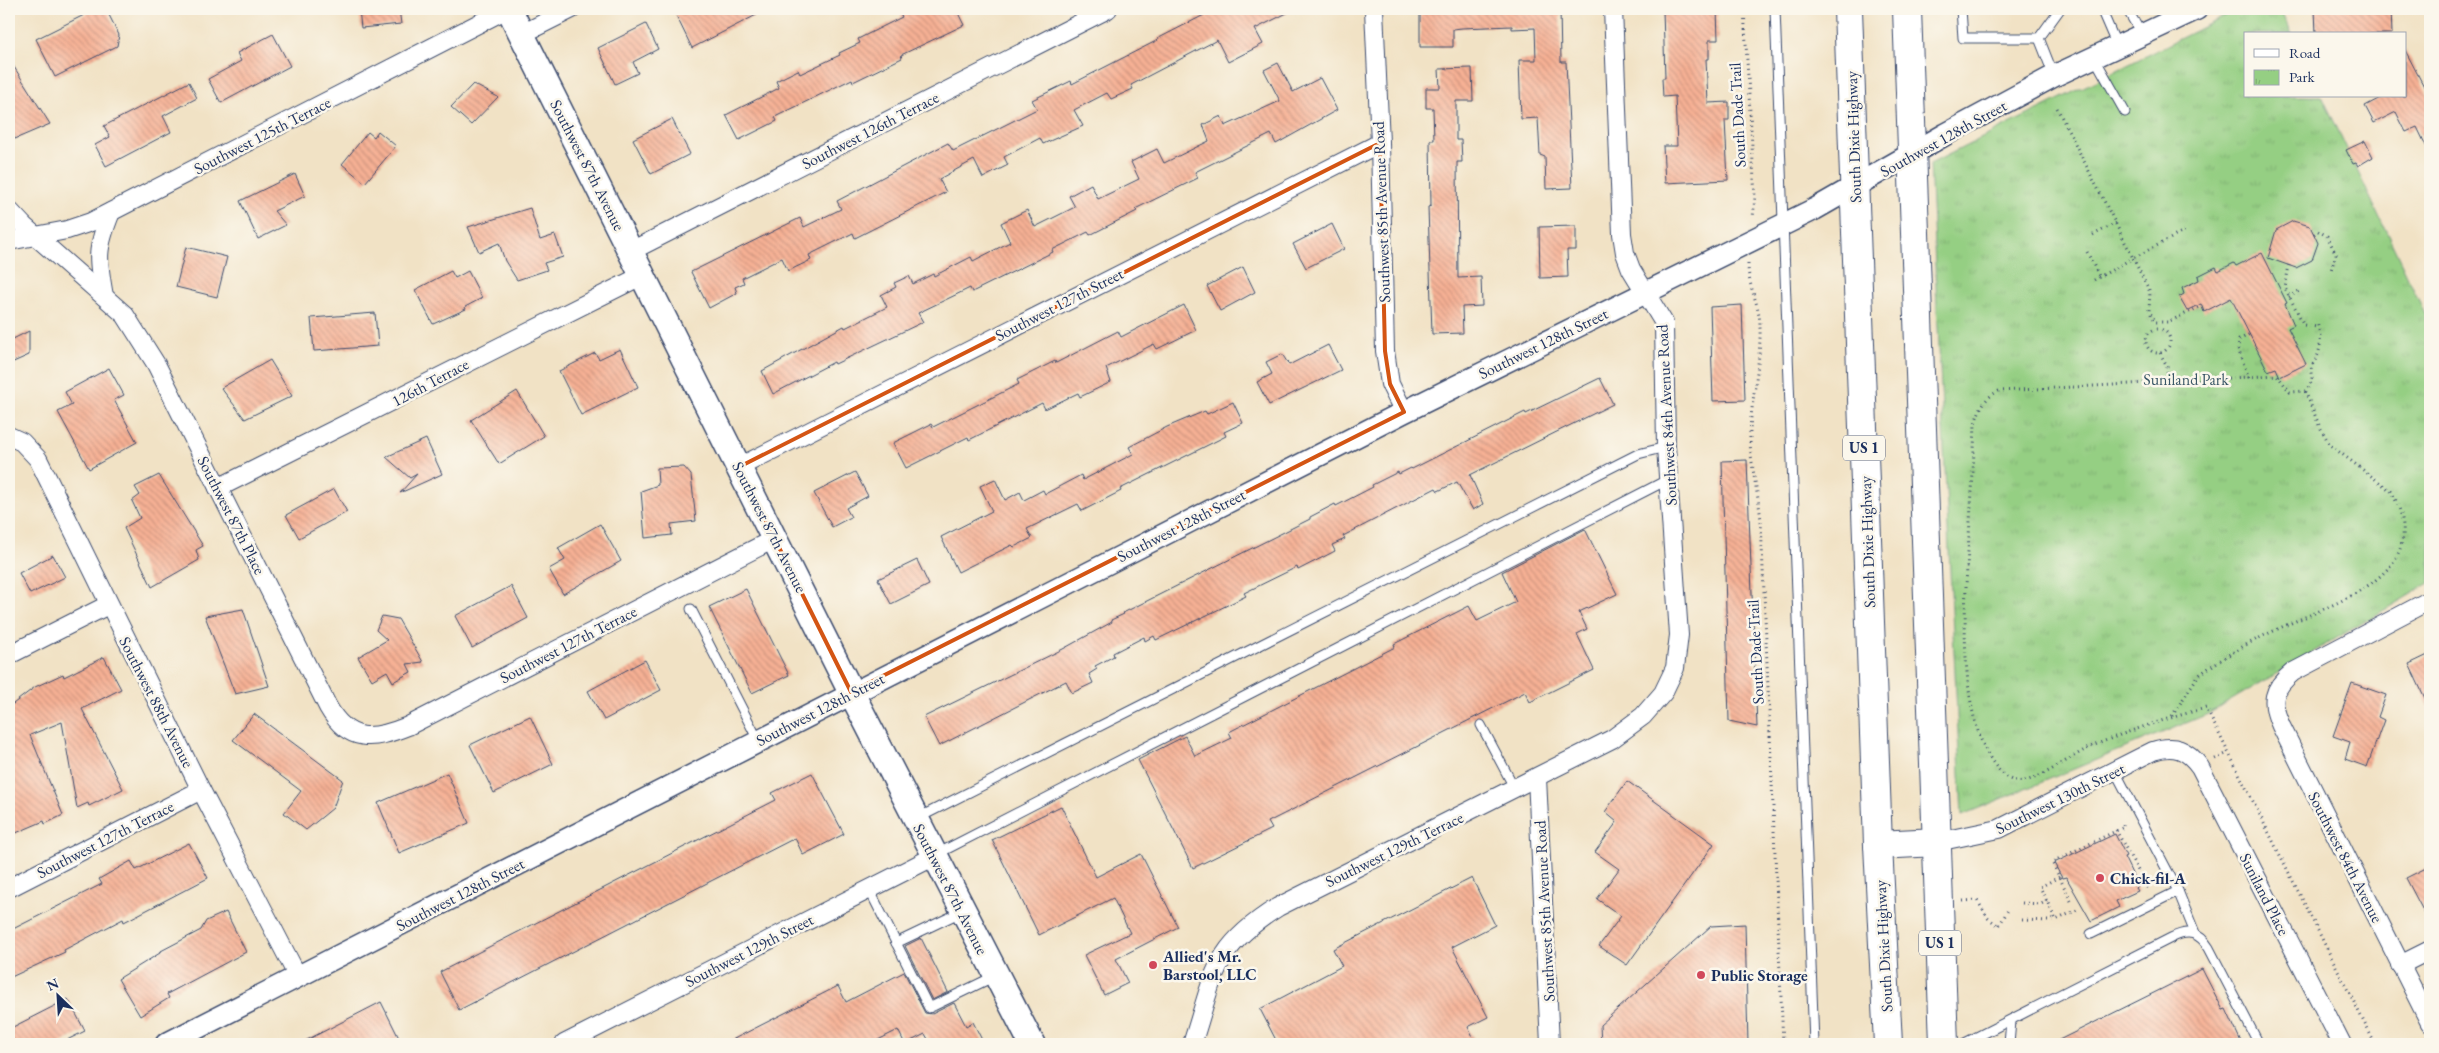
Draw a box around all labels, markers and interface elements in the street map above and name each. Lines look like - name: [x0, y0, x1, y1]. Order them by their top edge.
- legend: [2244, 32, 2406, 98]
- text: Road: [2289, 43, 2321, 62]
- street label: South Dade Trail: [1724, 62, 1751, 168]
- text: Park: [2289, 67, 2316, 86]
- street label: South Dixie Highway: [1841, 70, 1866, 203]
- street label: Southwest 126th Terrace: [798, 87, 942, 174]
- street label: Southwest 125th Terrace: [190, 92, 334, 179]
- street label: Southwest 128th Street: [1876, 95, 2010, 182]
- street label: Southwest 87th Avenue: [545, 96, 630, 234]
- street label: Southwest 85th Avenue Road: [1368, 120, 1395, 303]
- street label: Southwest 127th Street: [991, 263, 1127, 346]
- street label: Southwest 128th Street: [1475, 303, 1611, 384]
- street label: Southwest 84th Avenue Road: [1651, 323, 1682, 506]
- street label: 126th Terrace: [388, 353, 472, 411]
- park label: Suniland Park: [2143, 369, 2229, 390]
- road number: US 1: [1843, 436, 1885, 460]
- street label: Southwest 87th Place: [193, 452, 270, 578]
- street label: Southwest 87th Avenue: [727, 458, 812, 596]
- street label: South Dixie Highway: [1855, 475, 1880, 608]
- street label: Southwest 128th Street: [1113, 484, 1249, 567]
- street label: South Dade Trail: [1742, 599, 1769, 705]
- street label: Southwest 127th Terrace: [496, 601, 640, 688]
- street label: Southwest 88th Avenue: [114, 633, 199, 771]
- street label: Southwest 128th Street: [752, 668, 888, 751]
- street label: Southwest 130th Street: [1992, 758, 2128, 839]
- street label: Southwest 84th Avenue: [2303, 788, 2388, 926]
- street label: Southwest 127th Terrace: [33, 796, 177, 883]
- street label: Southwest 129th Terrace: [1322, 807, 1467, 892]
- street label: Southwest 85th Avenue Road: [1529, 819, 1560, 1002]
- street label: Southwest 87th Avenue: [908, 820, 993, 958]
- street label: Suniland Place: [2235, 849, 2294, 939]
- street label: Southwest 128th Street: [392, 853, 528, 936]
- place label: Chick-fil-A: [2110, 868, 2186, 889]
- marker: Chick-fil-A: [2094, 872, 2106, 884]
- street label: South Dixie Highway: [1870, 878, 1897, 1012]
- street label: Southwest 129th Street: [681, 909, 817, 992]
- road number: US 1: [1919, 930, 1961, 956]
- place label: Allied's Mr. Barstool, LLC: [1162, 946, 1257, 985]
- marker: Allied's Mr. Barstool, LLC: [1147, 959, 1159, 971]
- place label: Public Storage: [1711, 965, 1808, 986]
- marker: Public Storage: [1695, 969, 1707, 981]
- north arrow: [32, 970, 82, 1020]
- text: N: [44, 973, 62, 995]

